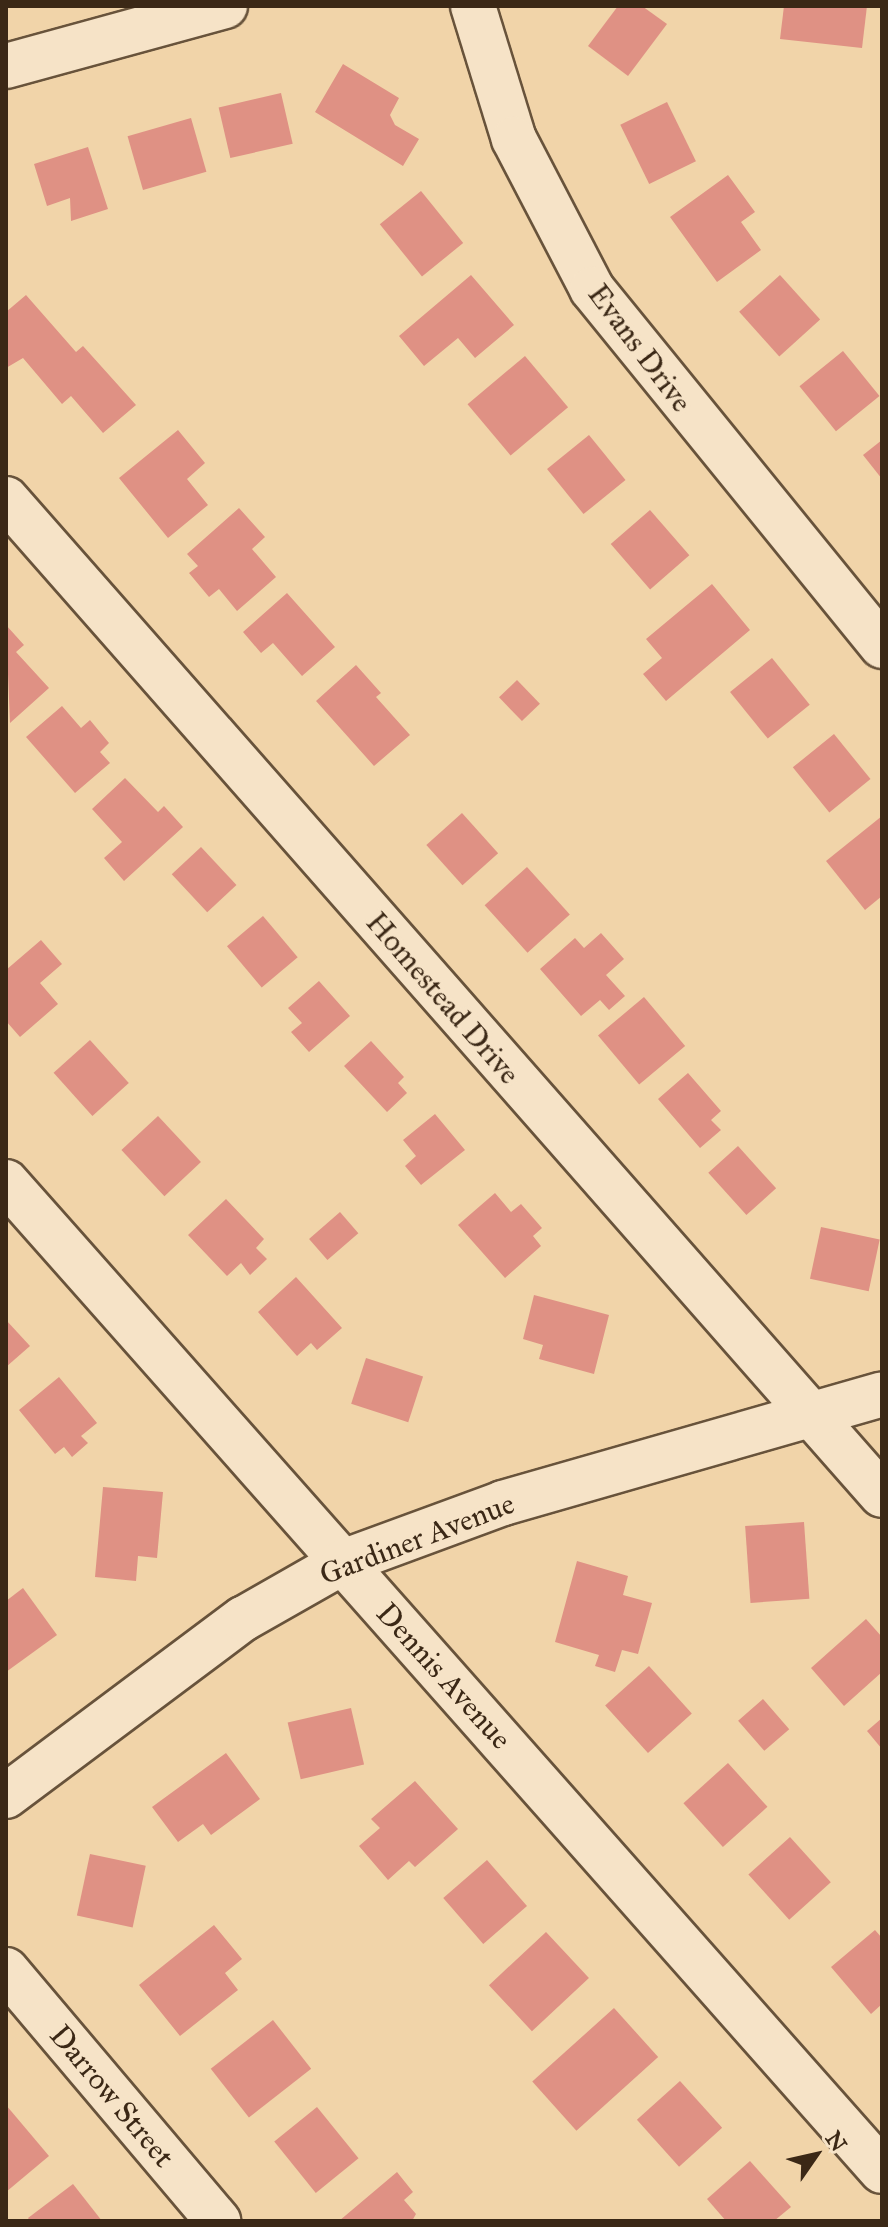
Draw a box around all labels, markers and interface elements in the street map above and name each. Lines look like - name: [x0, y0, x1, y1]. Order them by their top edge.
- street label: Evans Drive: [580, 277, 700, 419]
- street label: Homestead Drive: [359, 905, 527, 1091]
- street label: Gardiner Avenue: [315, 1485, 519, 1593]
- street label: Dennis Avenue: [369, 1595, 519, 1757]
- street label: Darrow Street: [42, 2018, 182, 2174]
- north arrow: [776, 2115, 856, 2195]
- text: N: [820, 2126, 853, 2157]

